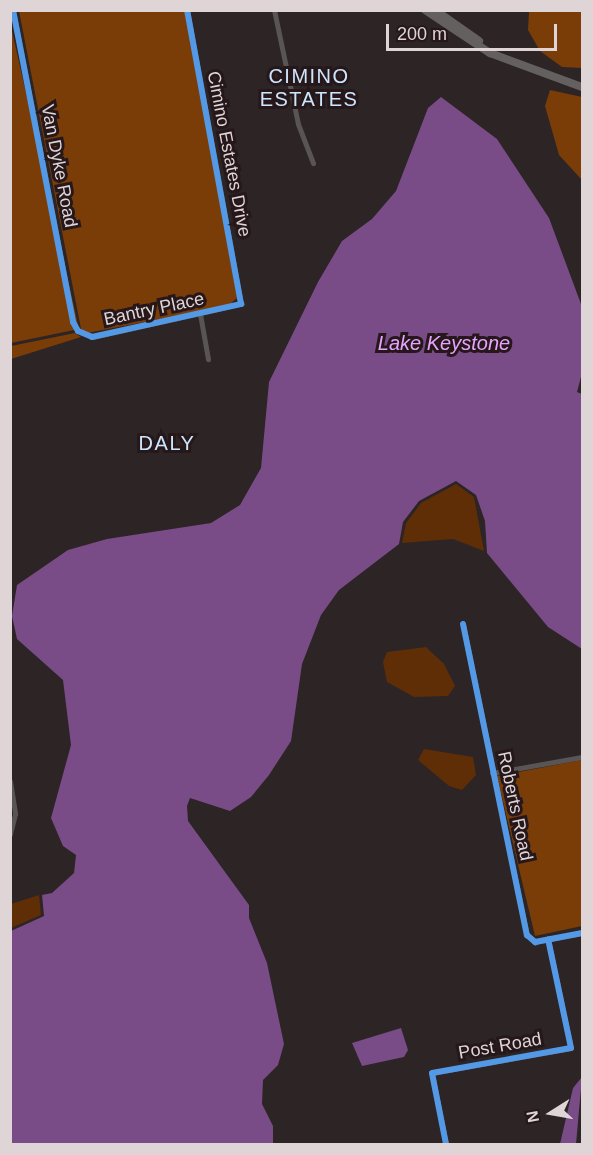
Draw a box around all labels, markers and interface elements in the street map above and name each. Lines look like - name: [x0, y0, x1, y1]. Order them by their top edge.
- scale bar: [389, 12, 560, 50]
- text: 200 m: [397, 24, 447, 44]
- district label: CIMINO ESTATES: [260, 65, 358, 112]
- street label: Cimino Estates Drive: [202, 69, 256, 239]
- street label: Van Dyke Road: [36, 103, 82, 229]
- street label: Bantry Place: [102, 288, 206, 330]
- water label: Lake Keystone: [378, 331, 510, 355]
- district label: DALY: [139, 431, 195, 455]
- street label: Roberts Road: [493, 749, 537, 863]
- street label: Post Road: [457, 1028, 543, 1064]
- north arrow: [521, 1083, 581, 1143]
- text: N: [523, 1109, 542, 1124]

